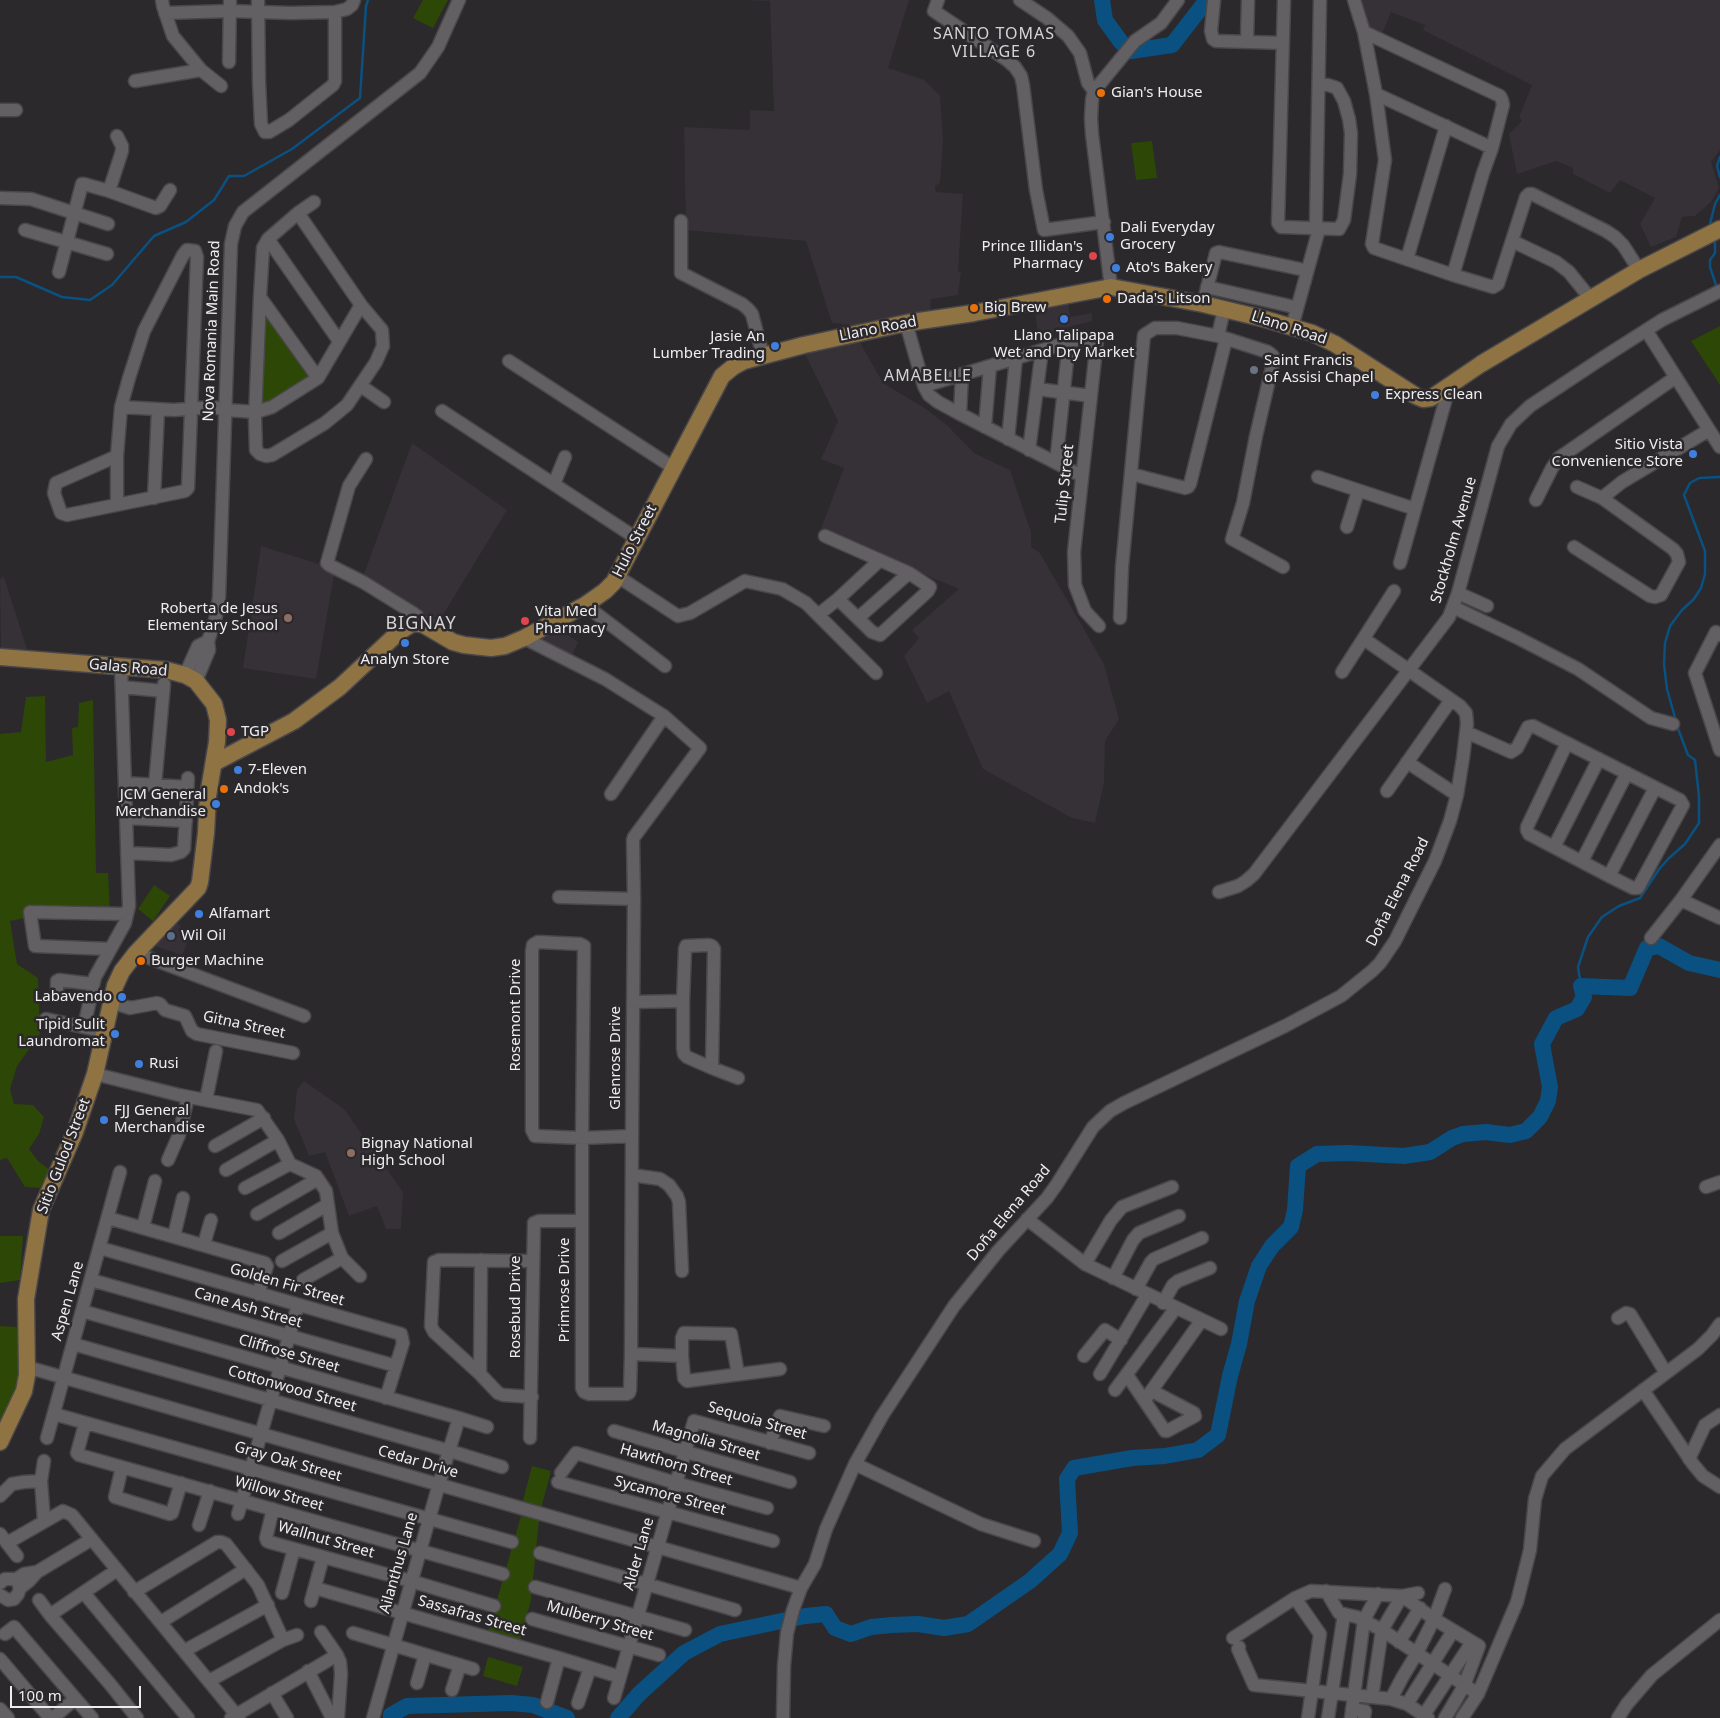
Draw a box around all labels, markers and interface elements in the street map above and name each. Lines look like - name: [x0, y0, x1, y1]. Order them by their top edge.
- district label: SANTO TOMAS VILLAGE 6: [932, 24, 1056, 62]
- place label: Gian's House: [1111, 84, 1202, 102]
- marker: Gian's House: [1095, 87, 1107, 99]
- place label: Dali Everyday Grocery: [1120, 219, 1215, 254]
- marker: Dali Everyday Grocery: [1104, 231, 1116, 243]
- place label: Prince Illidan's Pharmacy: [981, 238, 1083, 273]
- street label: Nova Romania Main Road: [200, 240, 224, 422]
- marker: Prince Illidan's Pharmacy: [1087, 250, 1099, 262]
- place label: Ato's Bakery: [1126, 259, 1212, 277]
- marker: Ato's Bakery: [1110, 262, 1122, 274]
- place label: Dada's Litson: [1117, 290, 1211, 308]
- marker: Dada's Litson: [1101, 293, 1113, 305]
- place label: Big Brew: [984, 299, 1046, 317]
- marker: Big Brew: [968, 302, 980, 314]
- street label: Llano Road: [1249, 307, 1329, 349]
- street label: Llano Road: [838, 313, 918, 345]
- marker: Llano Talipapa Wet and Dry Market: [1058, 313, 1070, 325]
- place label: Llano Talipapa Wet and Dry Market: [993, 327, 1135, 362]
- place label: Jasie An Lumber Trading: [653, 328, 765, 363]
- marker: Jasie An Lumber Trading: [769, 340, 781, 352]
- place label: Saint Francis of Assisi Chapel: [1264, 352, 1374, 387]
- marker: Saint Francis of Assisi Chapel: [1248, 364, 1260, 376]
- district label: AMABELLE: [883, 366, 973, 386]
- place label: Express Clean: [1385, 386, 1483, 404]
- marker: Express Clean: [1369, 389, 1381, 401]
- place label: Sitio Vista Convenience Store: [1552, 436, 1683, 471]
- street label: Tulip Street: [1052, 443, 1078, 525]
- marker: Sitio Vista Convenience Store: [1687, 448, 1699, 460]
- street label: Stockholm Avenue: [1427, 475, 1481, 605]
- street label: Hulo Street: [609, 502, 661, 580]
- place label: Roberta de Jesus Elementary School: [147, 600, 278, 635]
- place label: Vita Med Pharmacy: [535, 603, 605, 638]
- marker: Roberta de Jesus Elementary School: [282, 612, 294, 624]
- district label: BIGNAY: [385, 613, 457, 635]
- marker: Vita Med Pharmacy: [519, 615, 531, 627]
- marker: Analyn Store: [399, 637, 411, 649]
- place label: Analyn Store: [360, 651, 450, 669]
- street label: Galas Road: [88, 656, 168, 680]
- place label: TGP: [241, 723, 269, 741]
- marker: TGP: [225, 726, 237, 738]
- place label: 7-Eleven: [248, 761, 307, 779]
- marker: 7-Eleven: [232, 764, 244, 776]
- place label: Andok's: [234, 780, 289, 798]
- marker: Andok's: [218, 783, 230, 795]
- place label: JCM General Merchandise: [115, 786, 206, 821]
- marker: JCM General Merchandise: [210, 798, 222, 810]
- street label: Doña Elena Road: [1363, 834, 1433, 950]
- place label: Alfamart: [209, 905, 270, 923]
- marker: Alfamart: [193, 908, 205, 920]
- place label: Wil Oil: [181, 927, 226, 945]
- marker: Wil Oil: [165, 930, 177, 942]
- place label: Burger Machine: [151, 952, 264, 970]
- marker: Burger Machine: [135, 955, 147, 967]
- street label: Rosemont Drive: [507, 959, 525, 1071]
- place label: Labavendo: [34, 988, 112, 1006]
- marker: Labavendo: [116, 991, 128, 1003]
- street label: Glenrose Drive: [607, 1006, 625, 1110]
- street label: Gitna Street: [201, 1007, 287, 1043]
- place label: Tipid Sulit Laundromat: [18, 1016, 105, 1051]
- marker: Tipid Sulit Laundromat: [109, 1028, 121, 1040]
- place label: Rusi: [149, 1055, 179, 1073]
- marker: Rusi: [133, 1058, 145, 1070]
- street label: Sitio Gulod Street: [34, 1096, 94, 1216]
- place label: FJJ General Merchandise: [114, 1102, 205, 1137]
- marker: FJJ General Merchandise: [98, 1114, 110, 1126]
- place label: Bignay National High School: [361, 1135, 473, 1170]
- marker: Bignay National High School: [345, 1147, 357, 1159]
- street label: Doña Elena Road: [964, 1161, 1054, 1265]
- street label: Primrose Drive: [556, 1238, 574, 1342]
- street label: Rosebud Drive: [507, 1256, 525, 1358]
- street label: Aspen Lane: [48, 1259, 88, 1343]
- street label: Golden Fir Street: [228, 1260, 346, 1310]
- street label: Cane Ash Street: [192, 1284, 304, 1332]
- street label: Cliffrose Street: [237, 1331, 341, 1377]
- street label: Cottonwood Street: [226, 1362, 358, 1416]
- street label: Sequoia Street: [705, 1398, 809, 1444]
- street label: Magnolia Street: [650, 1417, 762, 1465]
- street label: Gray Oak Street: [232, 1438, 344, 1486]
- street label: Hawthorn Street: [618, 1440, 734, 1490]
- street label: Cedar Drive: [376, 1442, 460, 1482]
- street label: Sycamore Street: [612, 1472, 728, 1520]
- street label: Willow Street: [232, 1473, 326, 1515]
- street label: Ailanthus Lane: [376, 1511, 422, 1615]
- street label: Alder Lane: [620, 1515, 658, 1593]
- street label: Wallnut Street: [276, 1518, 376, 1562]
- street label: Sassafras Street: [416, 1592, 528, 1640]
- street label: Mulberry Street: [545, 1597, 655, 1645]
- scale bar: [12, 1676, 144, 1708]
- text: 100 m: [18, 1685, 62, 1705]

